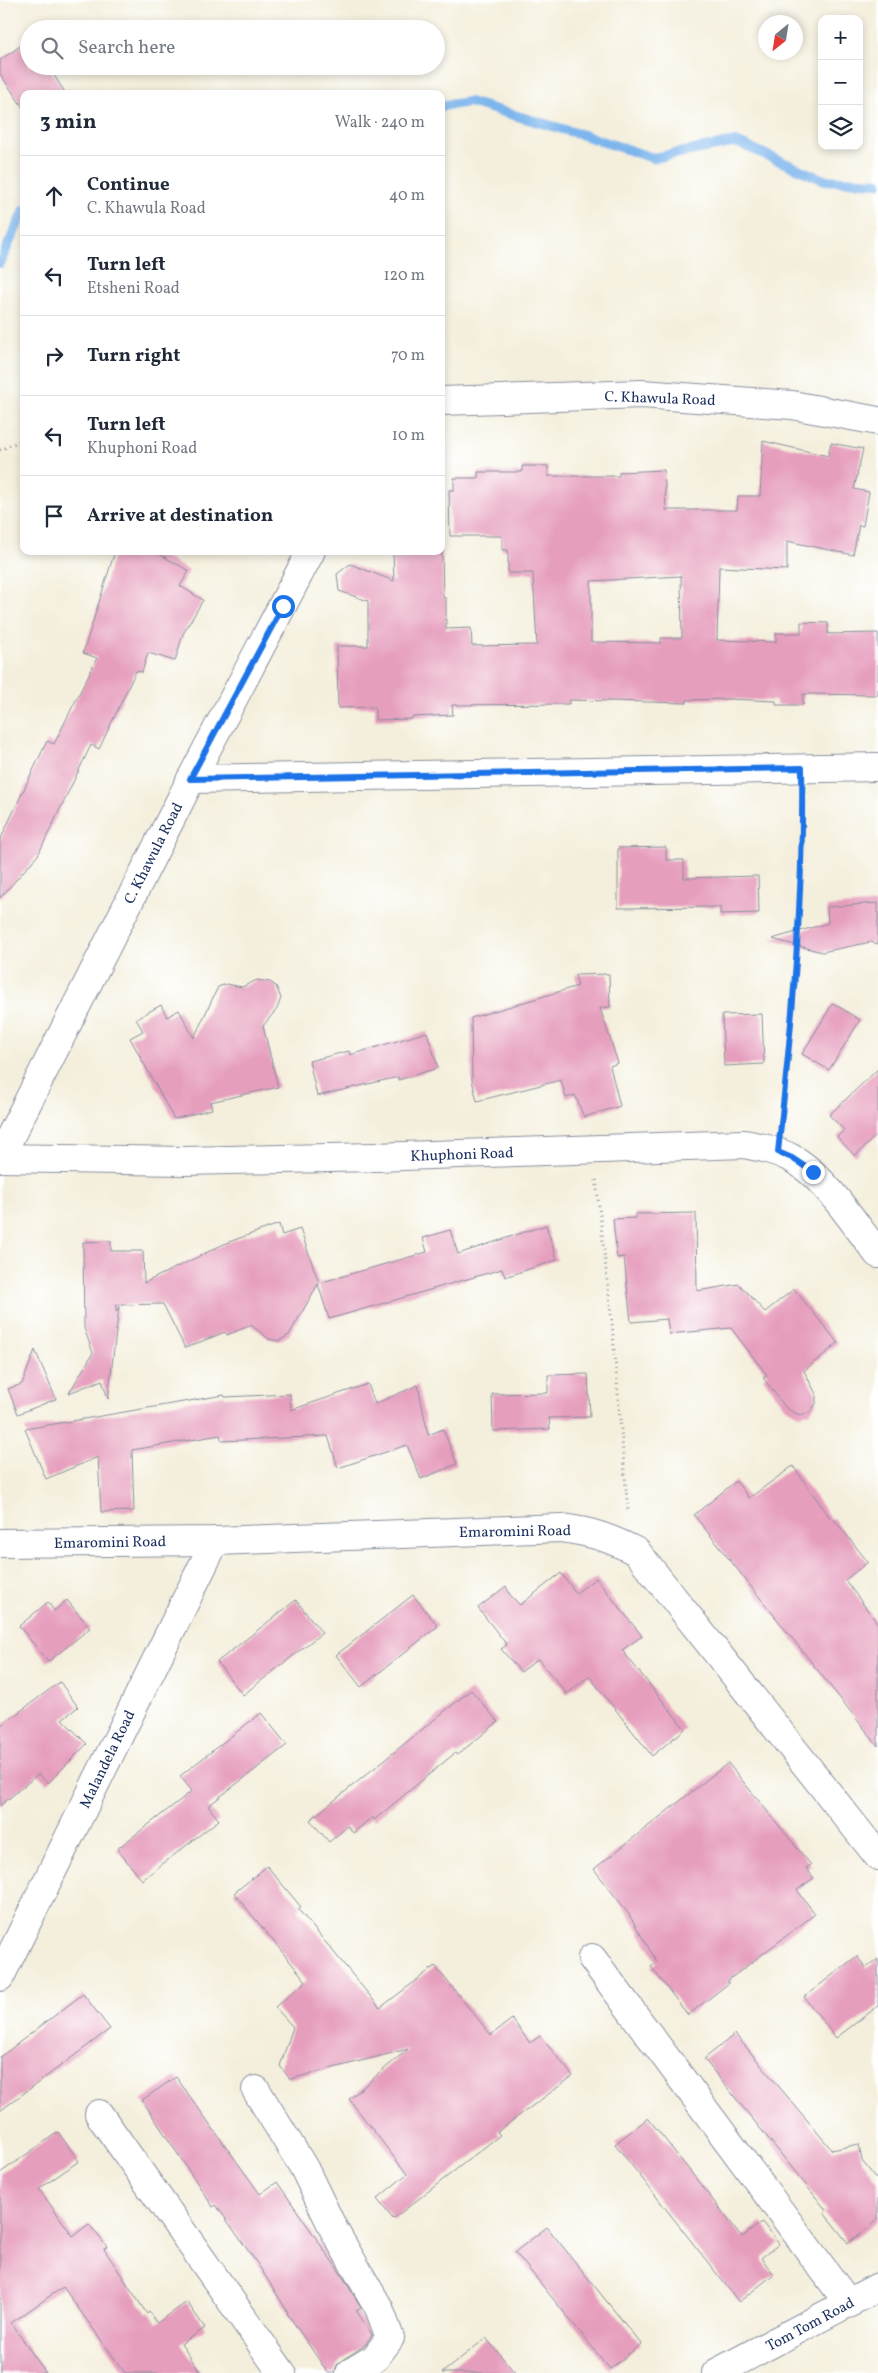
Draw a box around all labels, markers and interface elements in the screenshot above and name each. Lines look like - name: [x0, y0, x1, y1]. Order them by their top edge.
- north arrow: [758, 15, 803, 60]
- map controls: [818, 15, 863, 150]
- button: +: [818, 15, 863, 60]
- search box: [20, 20, 445, 75]
- icon: search: [38, 34, 66, 62]
- text: Search here: [78, 35, 175, 61]
- button: −: [818, 60, 863, 105]
- button: layers: [818, 105, 863, 150]
- text: 3 min: [40, 108, 96, 137]
- text: Walk · 240 m: [335, 112, 425, 134]
- text: Continue: [87, 172, 170, 198]
- icon: ahead: [40, 182, 68, 210]
- text: 40 m: [389, 185, 425, 207]
- text: C. Khawula Road: [87, 198, 206, 220]
- text: Turn left: [87, 252, 166, 278]
- icon: left: [40, 262, 68, 290]
- text: 120 m: [383, 265, 425, 287]
- text: Etsheni Road: [87, 278, 180, 300]
- icon: right: [40, 342, 68, 370]
- text: Turn right: [87, 343, 180, 369]
- text: 70 m: [391, 345, 425, 367]
- street label: C. Khawula Road: [604, 387, 716, 412]
- text: Turn left: [87, 412, 166, 438]
- icon: left: [40, 422, 68, 450]
- text: 10 m: [392, 425, 425, 447]
- text: Khuphoni Road: [87, 438, 197, 460]
- icon: arrive: [40, 502, 68, 530]
- text: Arrive at destination: [87, 503, 273, 529]
- route start: [272, 595, 295, 618]
- street label: C. Khawula Road: [120, 799, 189, 908]
- street label: Khuphoni Road: [410, 1143, 514, 1168]
- route end: [802, 1161, 825, 1184]
- street label: Emaromini Road: [459, 1521, 571, 1544]
- street label: Emaromini Road: [54, 1532, 166, 1555]
- street label: Malandela Road: [76, 1707, 141, 1812]
- street label: Tom Tom Road: [763, 2293, 859, 2357]

